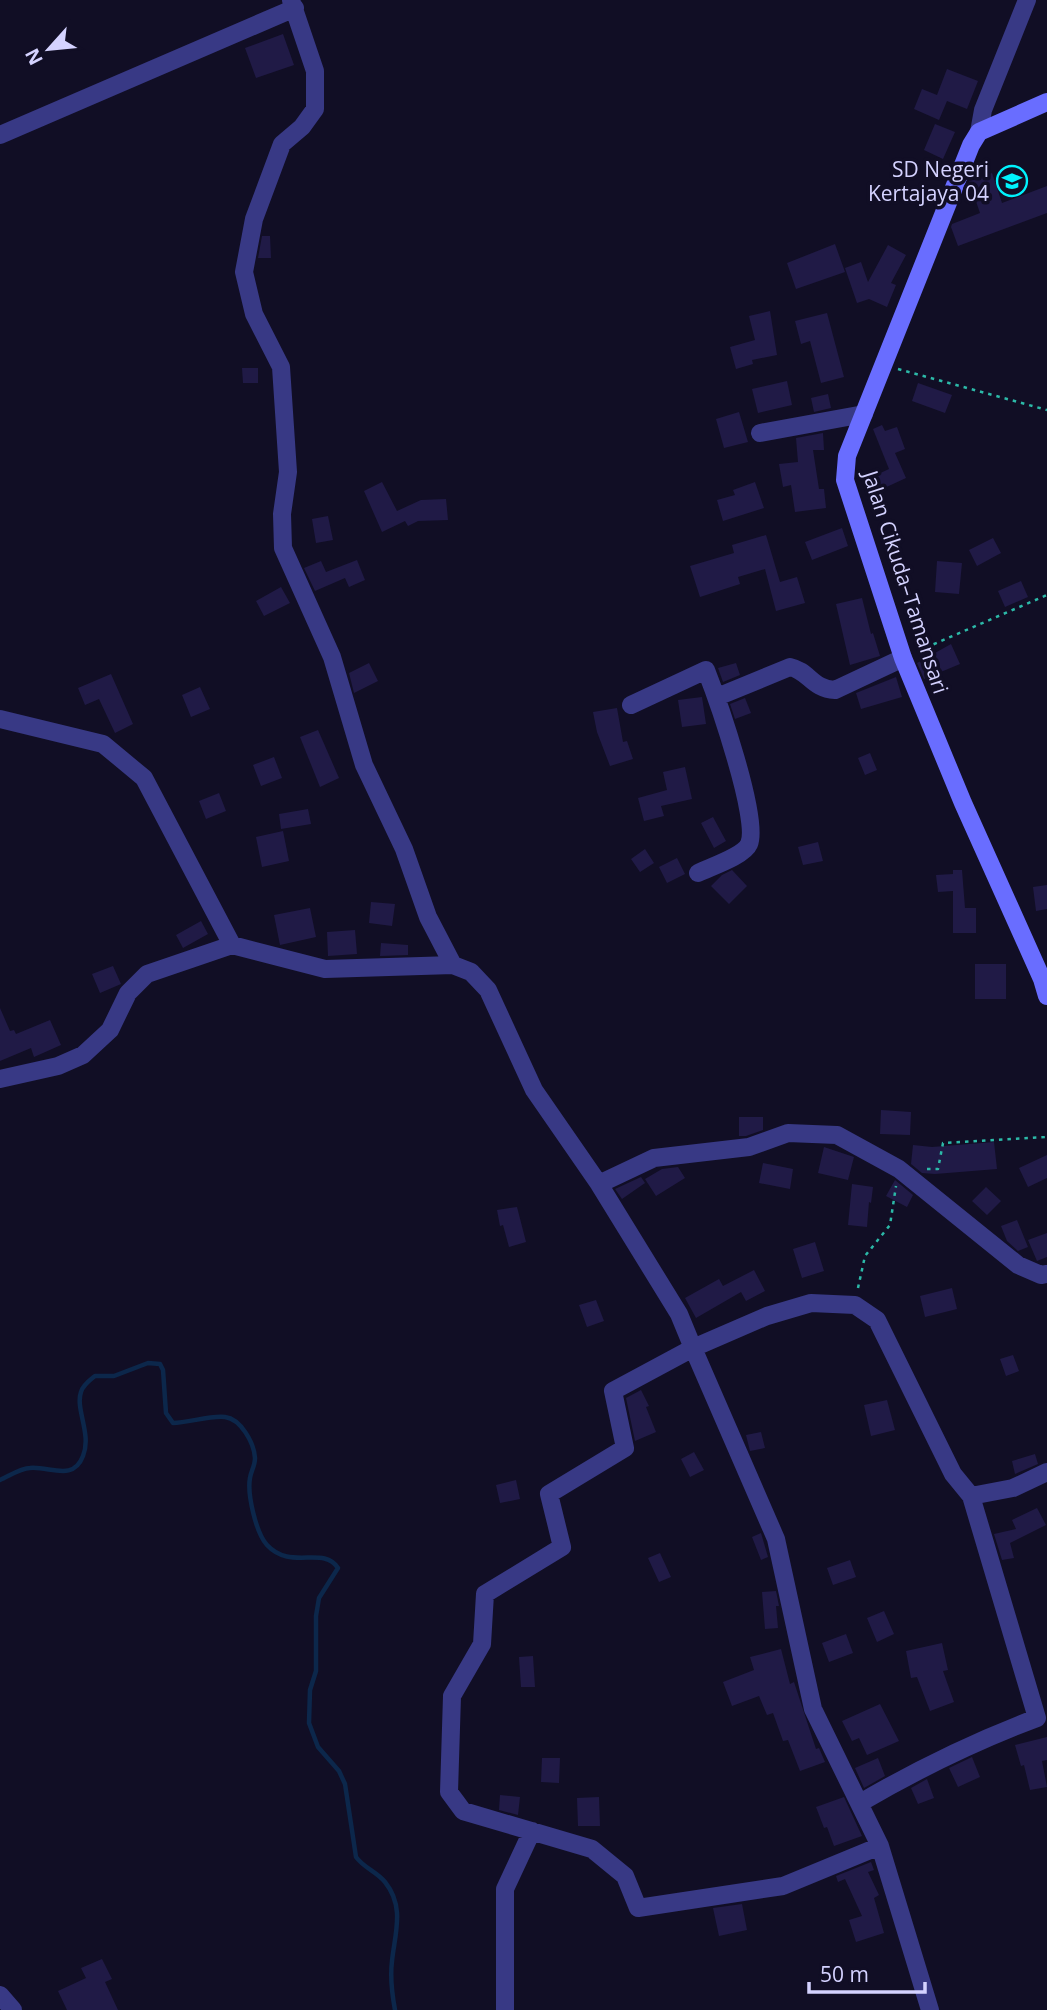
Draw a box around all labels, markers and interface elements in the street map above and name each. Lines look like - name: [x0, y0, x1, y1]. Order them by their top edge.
- north arrow: [14, 14, 84, 84]
- text: N: [19, 44, 49, 70]
- place label: SD Negeri Kertajaya 04: [868, 155, 989, 207]
- school or university icon: SD Negeri Kertajaya 04: [995, 164, 1029, 198]
- street label: Jalan Cikuda–Tamansari: [856, 465, 955, 697]
- scale bar: [809, 1951, 925, 1995]
- text: 50 m: [820, 1960, 869, 1988]

